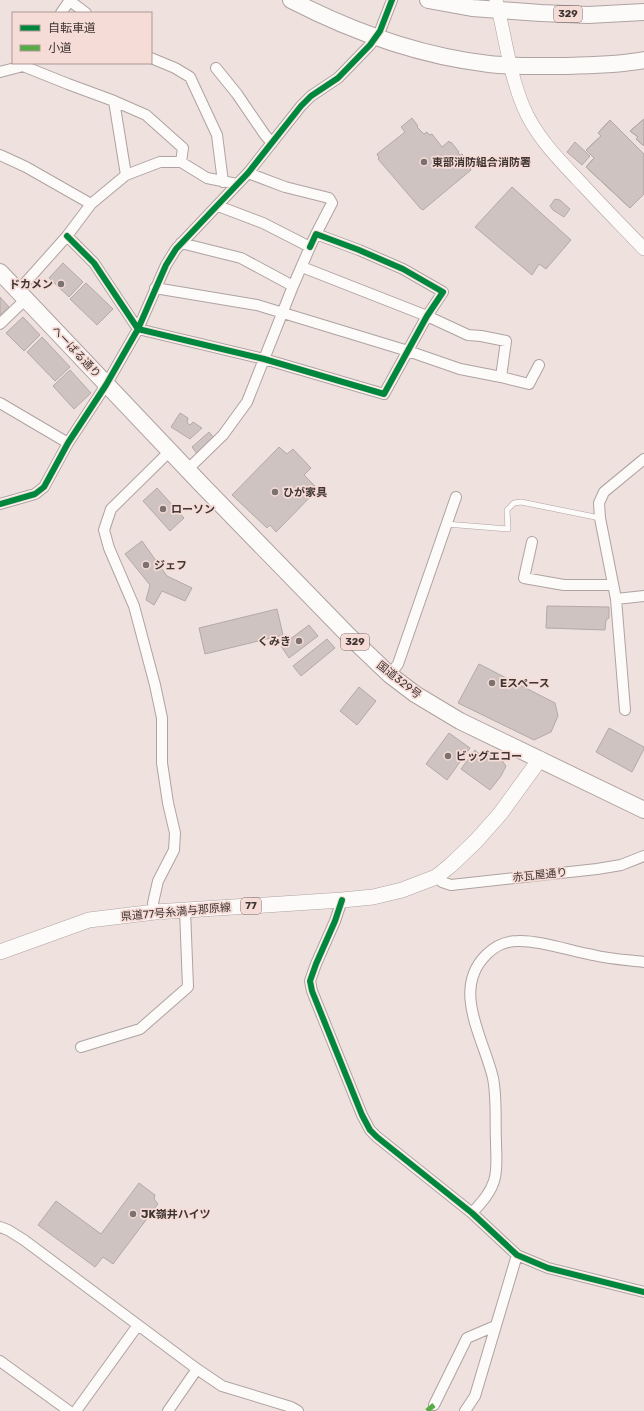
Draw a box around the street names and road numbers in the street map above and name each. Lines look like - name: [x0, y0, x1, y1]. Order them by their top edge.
- road number: 329: [554, 6, 582, 22]
- street label: へーばる通り: [49, 323, 103, 381]
- road number: 329: [341, 634, 369, 650]
- street label: 国道329号: [374, 659, 424, 701]
- street label: 赤瓦屋通り: [512, 866, 568, 884]
- road number: 77: [241, 898, 261, 914]
- street label: 県道77号糸満与那原線: [120, 901, 232, 923]

